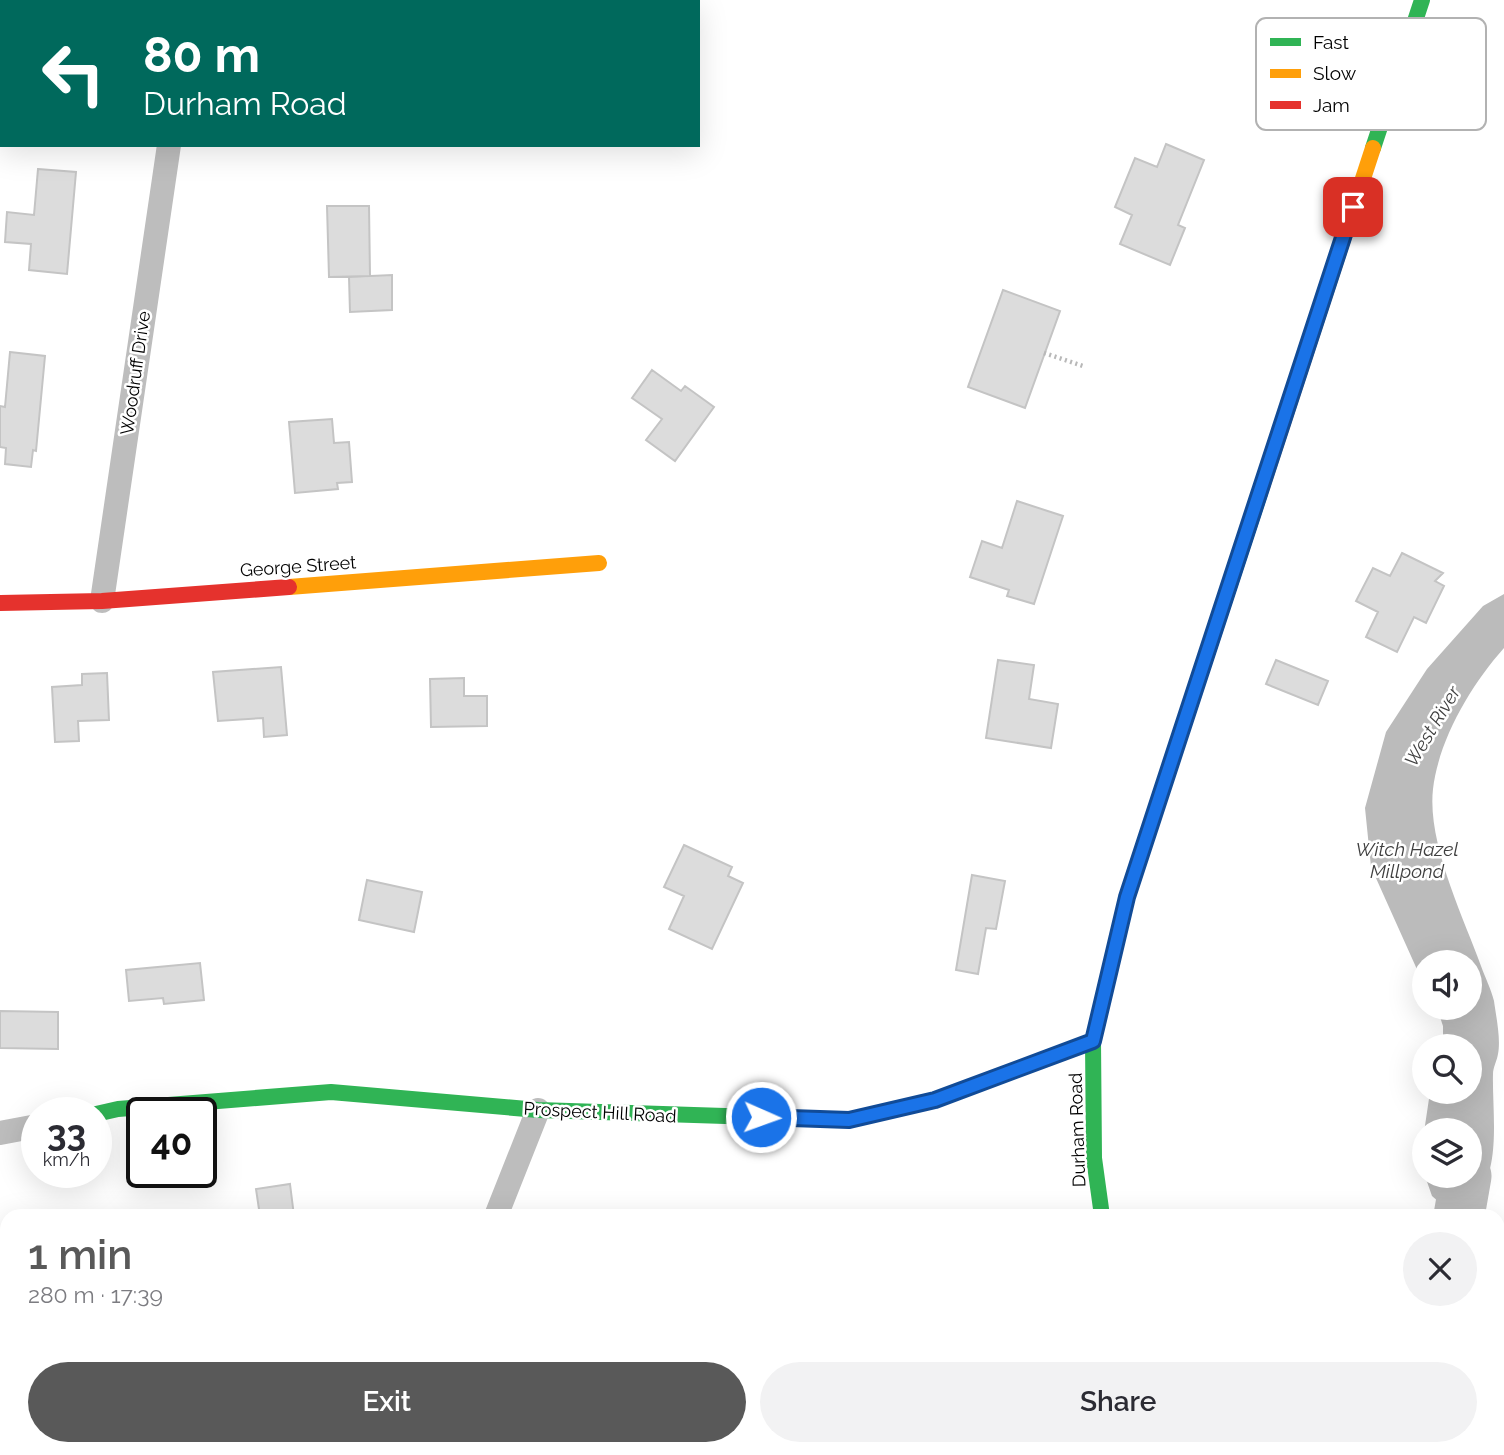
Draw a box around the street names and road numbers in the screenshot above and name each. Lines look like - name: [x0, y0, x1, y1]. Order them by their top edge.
- street label: Woodruff Drive: [116, 309, 154, 436]
- street label: George Street: [239, 551, 357, 581]
- street label: Durham Road: [1065, 1072, 1089, 1188]
- street label: Prospect Hill Road: [523, 1098, 677, 1126]

